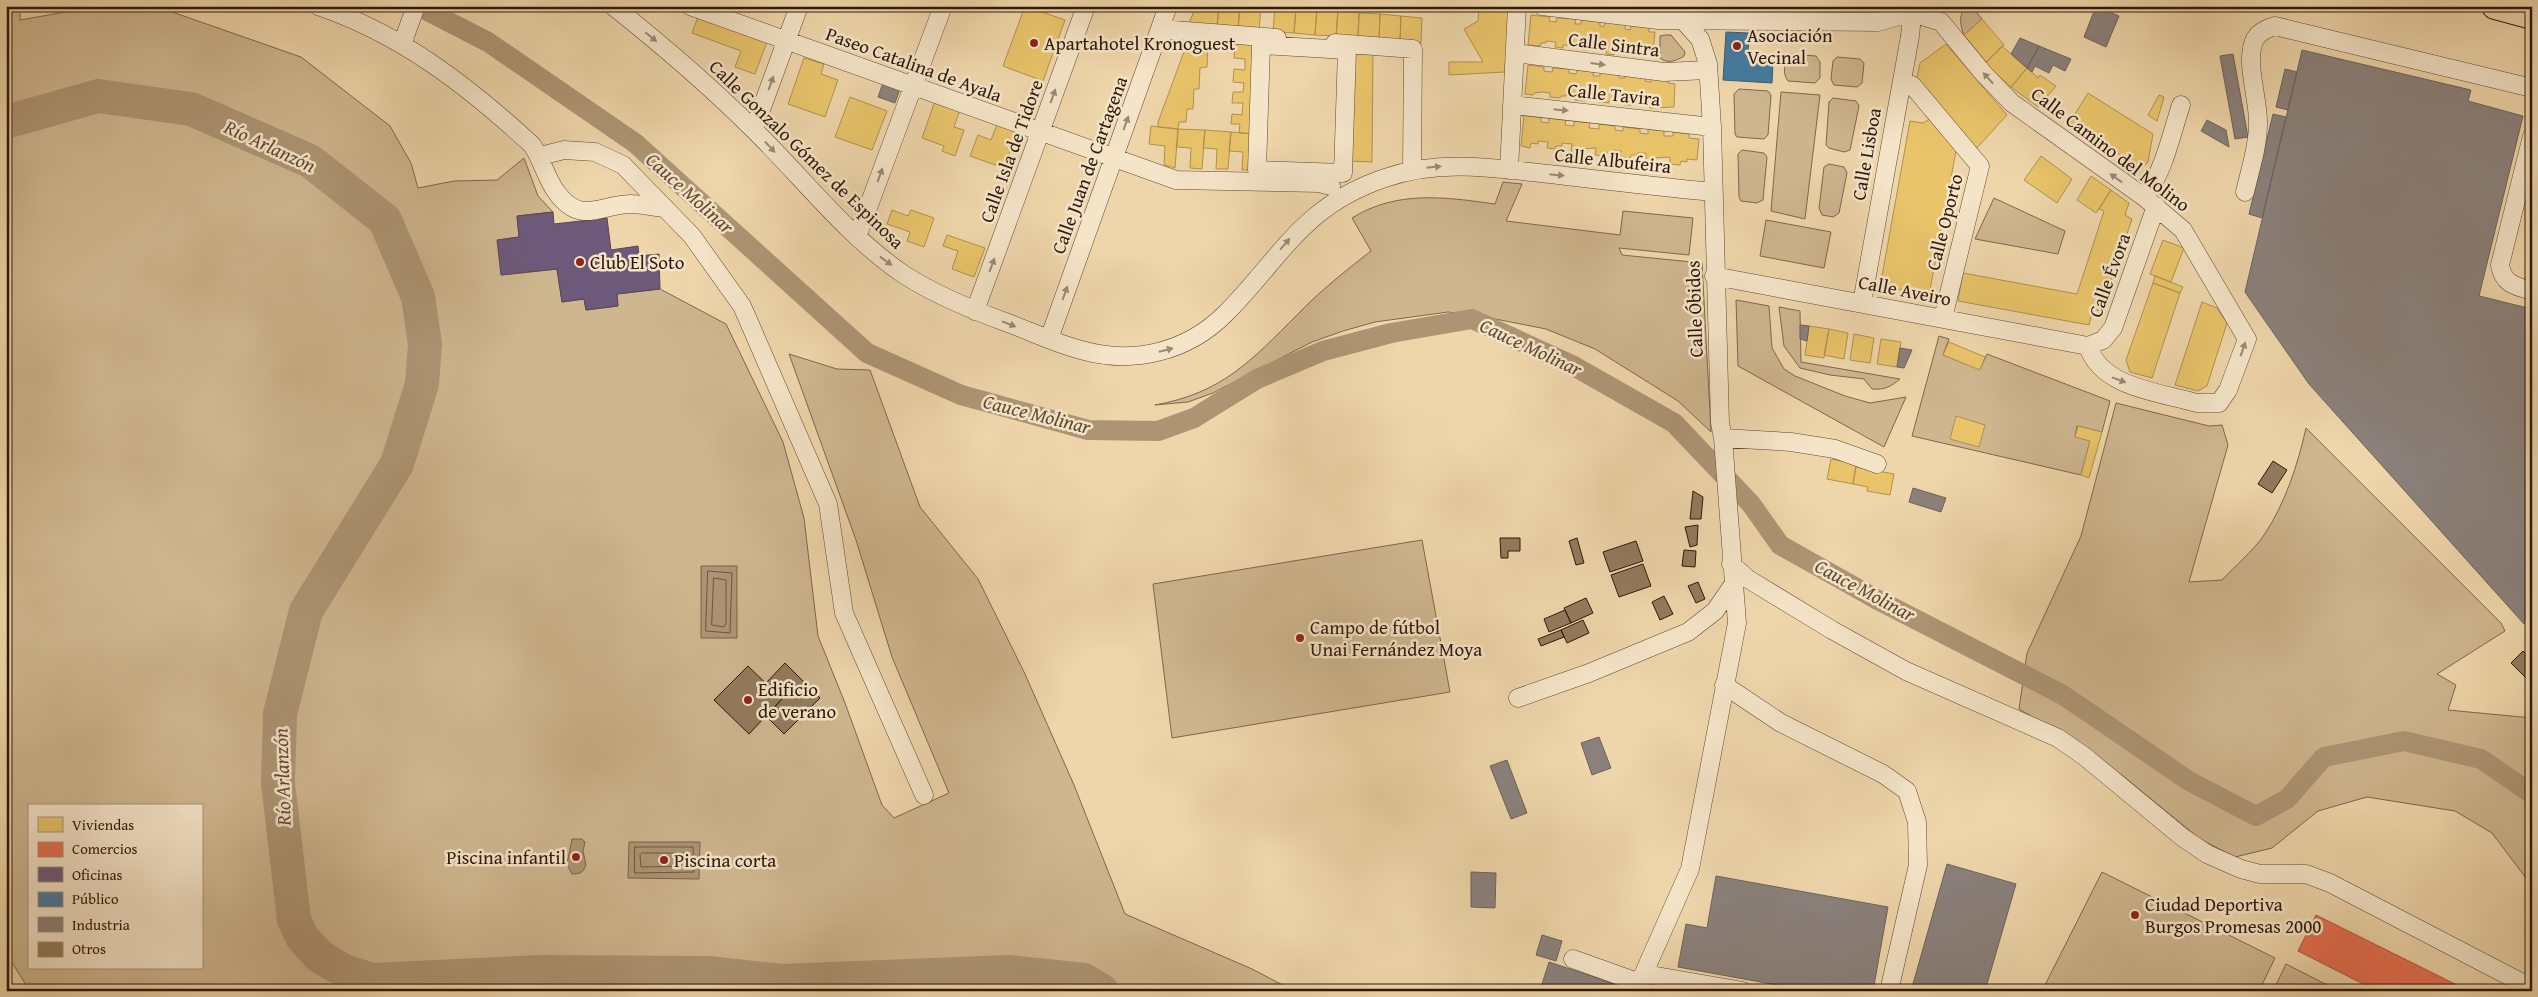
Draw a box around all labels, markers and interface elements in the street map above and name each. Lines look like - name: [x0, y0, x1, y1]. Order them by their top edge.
- street label: Paseo Catalina de Ayala: [822, 19, 1006, 109]
- place label: Asociación Vecinal: [1747, 21, 1833, 71]
- street label: Calle Sintra: [1567, 25, 1661, 63]
- place label: Apartahotel Kronoguest: [1044, 29, 1236, 57]
- one-way arrow: [644, 31, 657, 42]
- marker: Apartahotel Kronoguest: [1028, 37, 1040, 49]
- marker: Asociación Vecinal: [1731, 40, 1743, 52]
- street label: Calle Gonzalo Gómez de Espinosa: [703, 53, 911, 255]
- one-way arrow: [1590, 60, 1606, 68]
- street label: Calle Juan de Cartagena: [1044, 72, 1134, 258]
- one-way arrow: [1982, 73, 1994, 85]
- street label: Calle Isla de Tidore: [972, 75, 1050, 226]
- street label: Calle Tavira: [1566, 75, 1662, 113]
- one-way arrow: [768, 76, 775, 91]
- street label: Calle Camino del Molino: [2026, 80, 2196, 218]
- one-way arrow: [1050, 88, 1057, 103]
- street label: Calle Lisboa: [1844, 105, 1888, 203]
- one-way arrow: [1553, 106, 1569, 114]
- water label: Río Arlanzón: [219, 111, 321, 179]
- one-way arrow: [1123, 116, 1130, 131]
- one-way arrow: [764, 140, 776, 152]
- street label: Calle Albufeira: [1553, 140, 1673, 180]
- water label: Cauce Molinar: [640, 145, 741, 241]
- one-way arrow: [1426, 163, 1442, 171]
- one-way arrow: [876, 167, 884, 182]
- one-way arrow: [1550, 171, 1566, 179]
- street label: Calle Oporto: [1918, 171, 1970, 273]
- one-way arrow: [2110, 173, 2123, 183]
- street label: Calle Évora: [2081, 229, 2137, 321]
- one-way arrow: [1280, 237, 1291, 250]
- place label: Club El Soto: [590, 248, 684, 276]
- marker: Club El Soto: [574, 256, 586, 268]
- one-way arrow: [879, 256, 892, 266]
- one-way arrow: [988, 257, 996, 272]
- street label: Calle Óbidos: [1678, 260, 1710, 358]
- street label: Calle Aveiro: [1856, 267, 1954, 313]
- one-way arrow: [1062, 285, 1069, 300]
- water label: Cauce Molinar: [1475, 310, 1588, 383]
- one-way arrow: [1002, 321, 1017, 328]
- one-way arrow: [2240, 342, 2247, 357]
- one-way arrow: [1159, 345, 1174, 353]
- one-way arrow: [2112, 377, 2127, 385]
- water label: Cauce Molinar: [980, 386, 1094, 441]
- water label: Cauce Molinar: [1810, 551, 1921, 628]
- place label: Campo de fútbol Unai Fernández Moya: [1310, 613, 1482, 663]
- marker: Campo de fútbol Unai Fernández Moya: [1294, 632, 1306, 644]
- place label: Edificio de verano: [758, 675, 836, 725]
- marker: Edificio de verano: [742, 694, 754, 706]
- water label: Río Arlanzón: [265, 728, 298, 827]
- legend: [28, 804, 202, 970]
- text: Viviendas: [72, 814, 134, 835]
- text: Comercios: [72, 838, 138, 859]
- place label: Piscina infantil: [446, 843, 566, 871]
- place label: Piscina corta: [674, 846, 776, 874]
- marker: Piscina infantil: [570, 851, 582, 863]
- marker: Piscina corta: [658, 854, 670, 866]
- text: Oficinas: [72, 864, 123, 885]
- text: Público: [72, 888, 119, 909]
- place label: Ciudad Deportiva Burgos Promesas 2000: [2145, 890, 2321, 940]
- marker: Ciudad Deportiva Burgos Promesas 2000: [2129, 909, 2141, 921]
- text: Industria: [72, 914, 130, 935]
- text: Otros: [72, 938, 106, 959]

